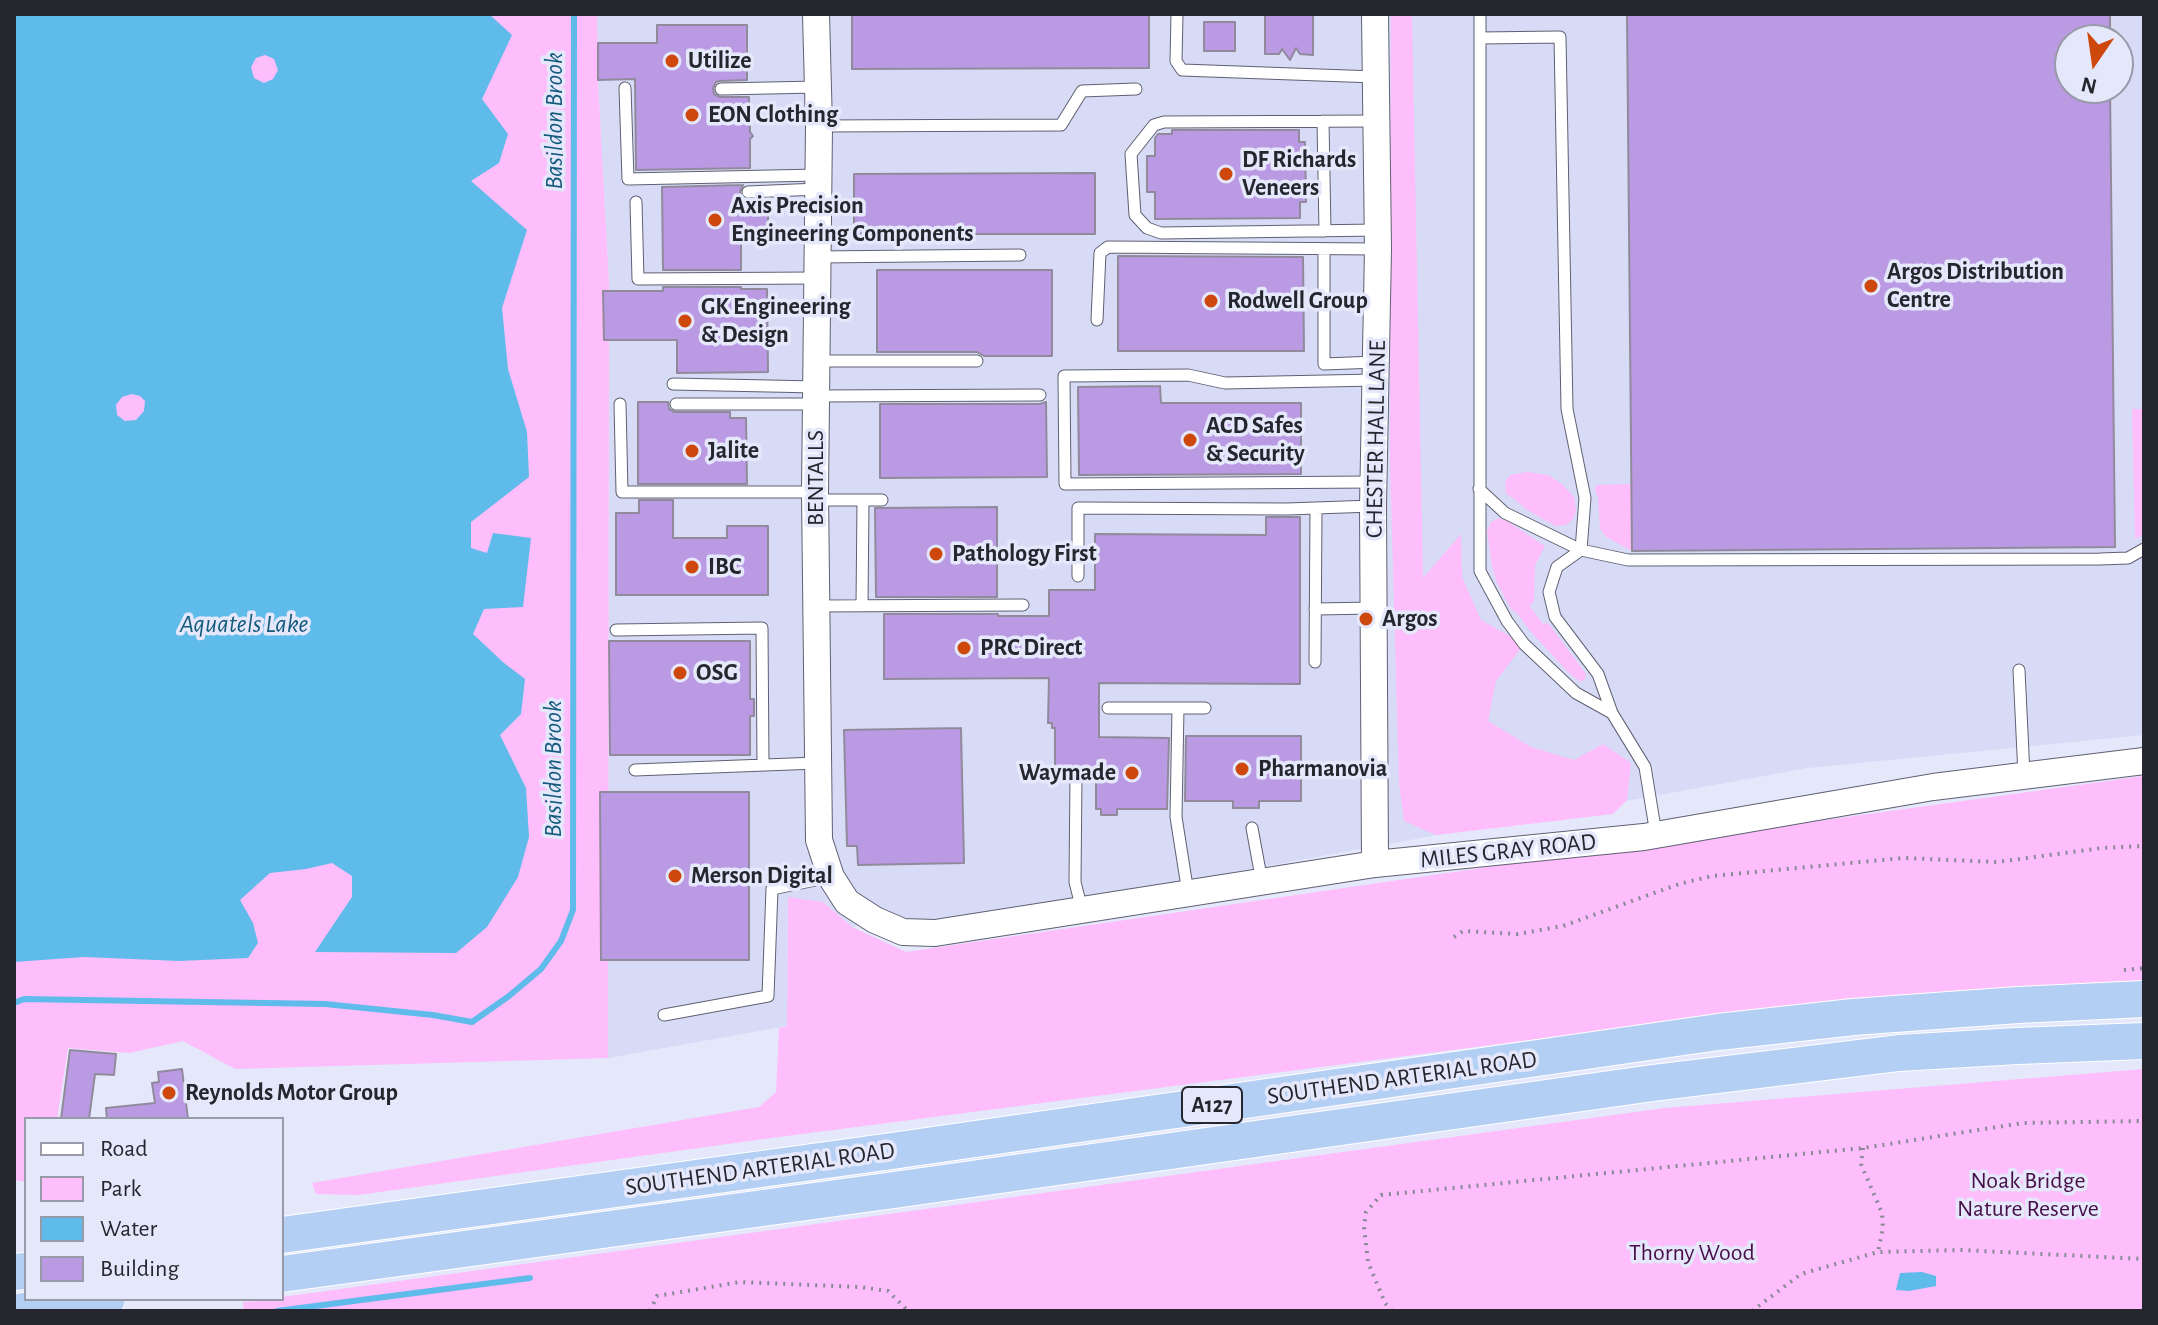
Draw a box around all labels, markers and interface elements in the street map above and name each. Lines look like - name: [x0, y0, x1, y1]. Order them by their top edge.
- north arrow: [2054, 24, 2134, 104]
- place label: Utilize: [688, 47, 752, 75]
- water label: Basildon Brook: [538, 52, 570, 190]
- marker: Utilize: [663, 52, 681, 70]
- text: N: [2079, 73, 2099, 98]
- place label: EON Clothing: [708, 101, 838, 129]
- marker: EON Clothing: [683, 106, 701, 124]
- place label: DF Richards Veneers: [1242, 146, 1356, 202]
- marker: DF Richards Veneers: [1217, 165, 1235, 183]
- place label: Axis Precision Engineering Components: [731, 192, 974, 248]
- marker: Axis Precision Engineering Components: [706, 211, 724, 229]
- place label: Argos Distribution Centre: [1887, 258, 2064, 314]
- marker: Argos Distribution Centre: [1862, 277, 1880, 295]
- place label: Rodwell Group: [1227, 287, 1368, 315]
- marker: Rodwell Group: [1202, 292, 1220, 310]
- place label: GK Engineering & Design: [701, 293, 851, 349]
- marker: GK Engineering & Design: [676, 312, 694, 330]
- street label: CHESTER HALL LANE: [1360, 340, 1392, 538]
- place label: ACD Safes & Security: [1206, 412, 1305, 468]
- street label: BENTALLS: [802, 430, 830, 526]
- marker: ACD Safes & Security: [1181, 431, 1199, 449]
- place label: Jalite: [708, 437, 759, 465]
- marker: Jalite: [683, 442, 701, 460]
- place label: Pathology First: [952, 540, 1097, 568]
- marker: Pathology First: [927, 545, 945, 563]
- place label: IBC: [708, 553, 741, 581]
- marker: IBC: [683, 558, 701, 576]
- place label: Argos: [1382, 605, 1437, 633]
- water label: Aquatels Lake: [180, 608, 308, 640]
- marker: Argos: [1357, 610, 1375, 628]
- place label: PRC Direct: [980, 634, 1082, 662]
- marker: PRC Direct: [955, 639, 973, 657]
- place label: OSG: [696, 659, 738, 687]
- marker: OSG: [671, 664, 689, 682]
- water label: Basildon Brook: [537, 700, 569, 838]
- place label: Pharmanovia: [1258, 755, 1387, 783]
- place label: Waymade: [1019, 759, 1116, 787]
- marker: Pharmanovia: [1233, 760, 1251, 778]
- marker: Waymade: [1123, 764, 1141, 782]
- street label: MILES GRAY ROAD: [1419, 827, 1597, 875]
- place label: Merson Digital: [691, 862, 833, 890]
- marker: Merson Digital: [666, 867, 684, 885]
- street label: SOUTHEND ARTERIAL ROAD: [1265, 1045, 1539, 1111]
- place label: Reynolds Motor Group: [185, 1079, 398, 1107]
- marker: Reynolds Motor Group: [160, 1084, 178, 1102]
- road number: A127: [1182, 1087, 1242, 1123]
- legend: [24, 1117, 284, 1301]
- street label: SOUTHEND ARTERIAL ROAD: [623, 1136, 897, 1202]
- text: Road: [100, 1137, 148, 1161]
- park label: Noak Bridge Nature Reserve: [1957, 1167, 2099, 1223]
- text: Park: [100, 1177, 141, 1201]
- text: Water: [100, 1217, 157, 1241]
- park label: Thorny Wood: [1629, 1239, 1755, 1267]
- text: Building: [100, 1257, 179, 1281]

